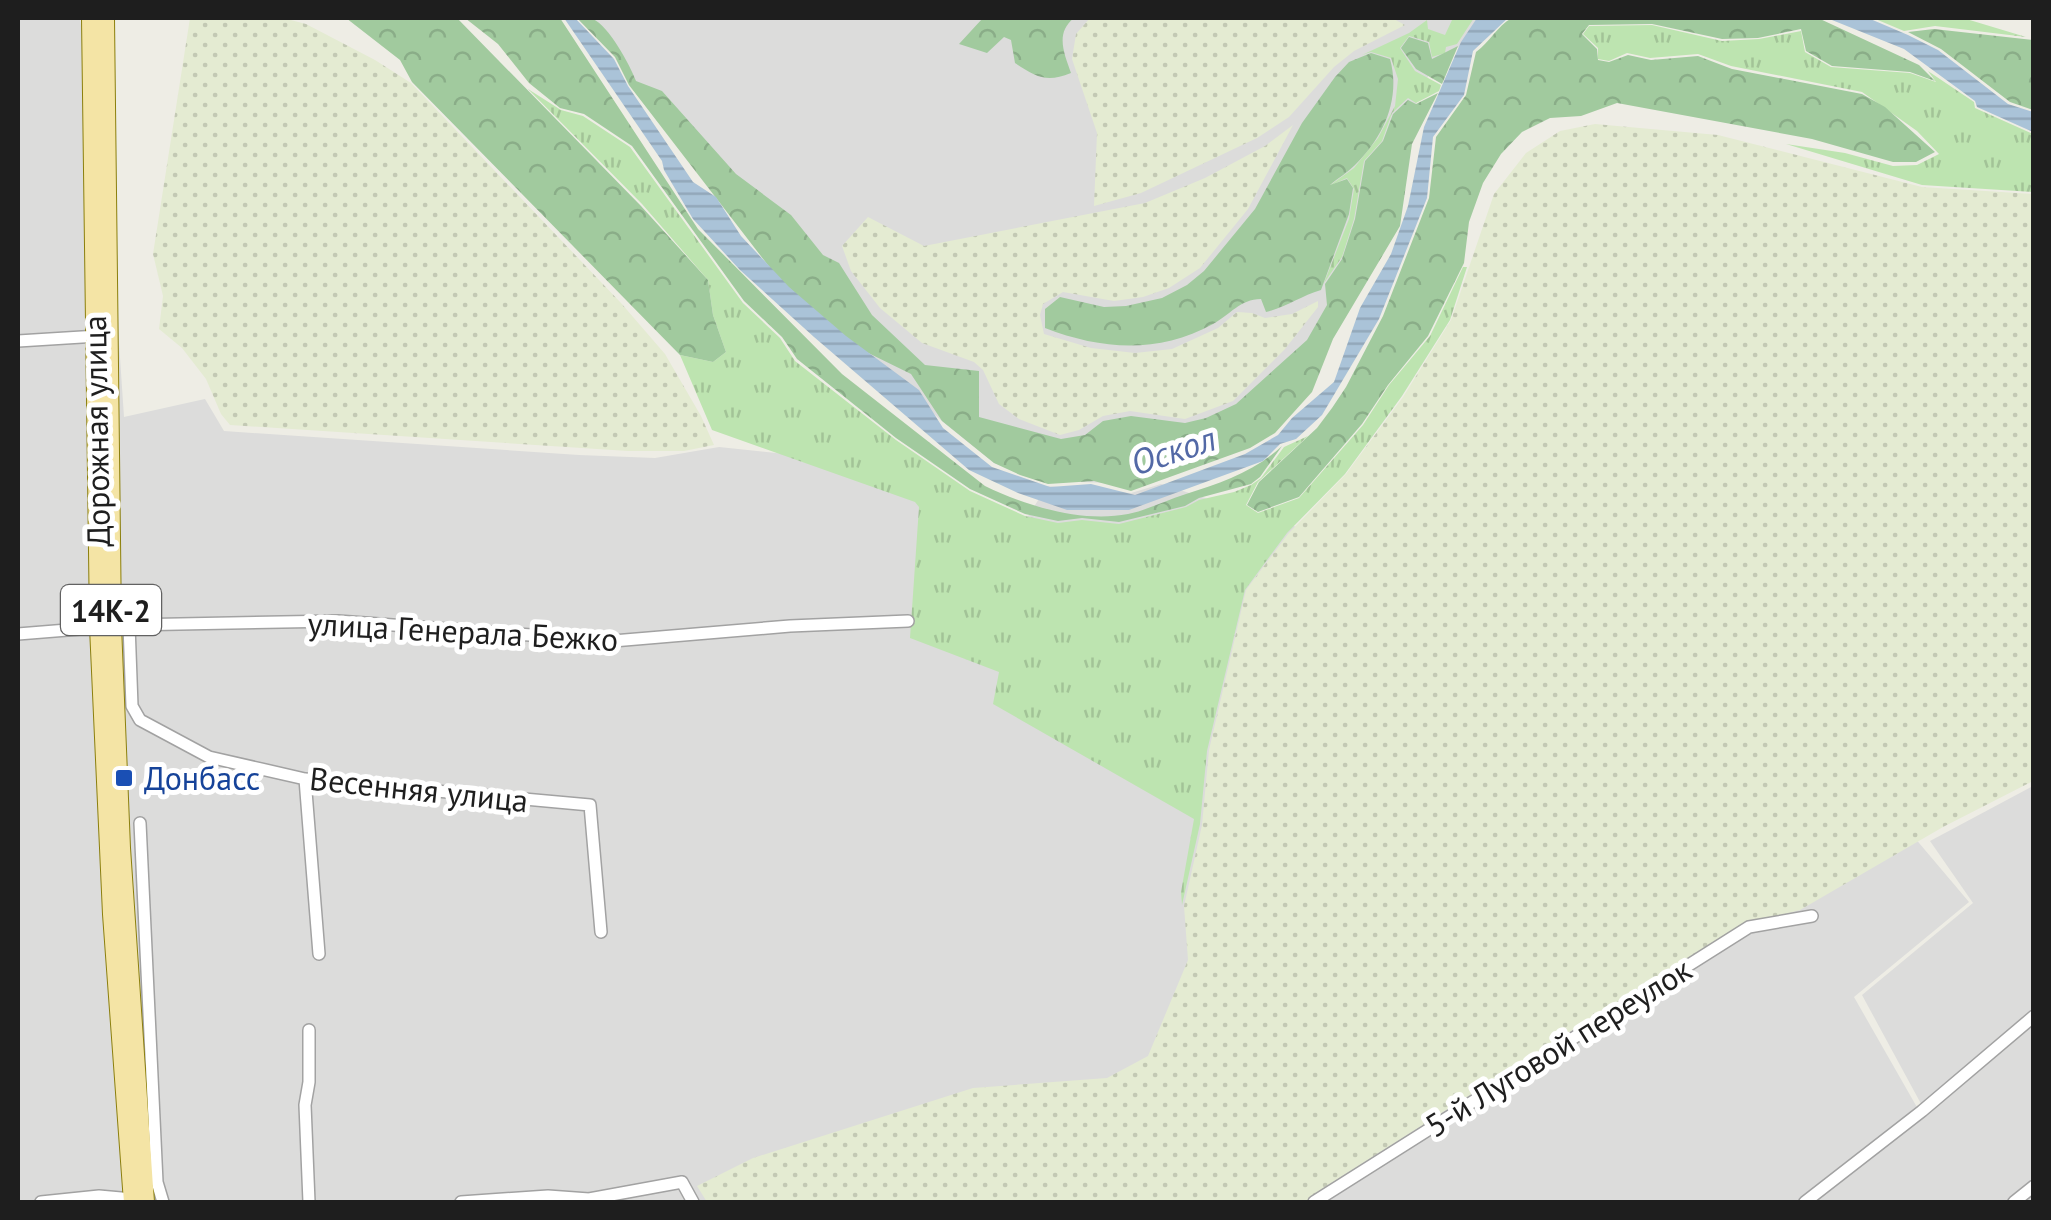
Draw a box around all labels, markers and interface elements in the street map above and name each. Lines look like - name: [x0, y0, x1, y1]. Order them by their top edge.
- street label: Дорожная улица: [73, 315, 119, 547]
- water label: Оскол: [1125, 415, 1221, 485]
- road number: 14К-2: [61, 585, 161, 635]
- street label: улица Генерала Бежко: [307, 602, 619, 660]
- place label: Донбасс: [144, 757, 260, 799]
- street label: Весенняя улица: [308, 757, 530, 821]
- marker: Донбасс: [113, 767, 135, 789]
- street label: 5-й Луговой переулок: [1417, 948, 1700, 1146]

